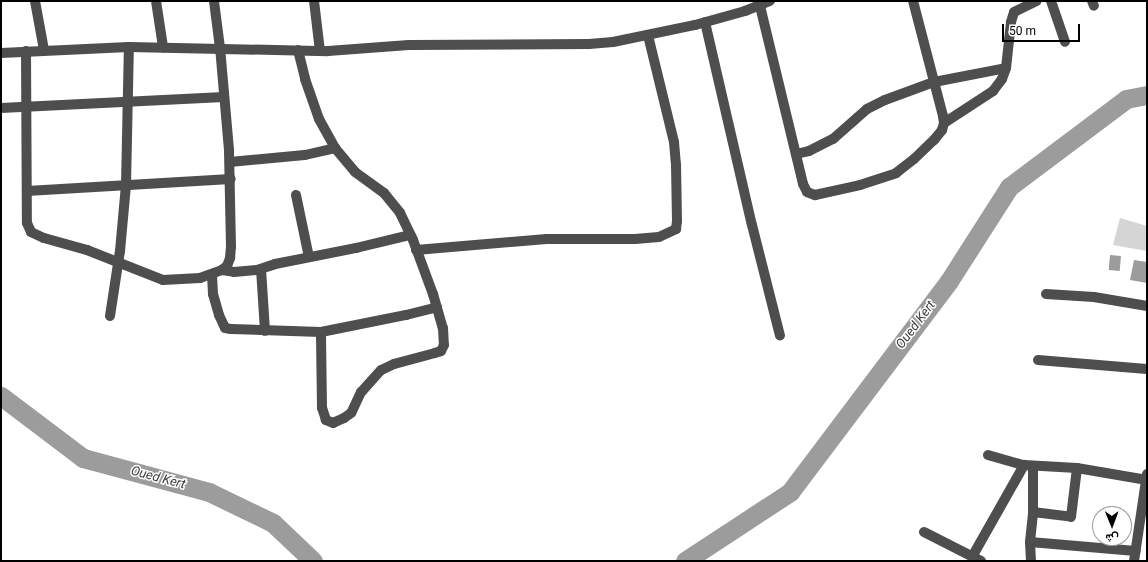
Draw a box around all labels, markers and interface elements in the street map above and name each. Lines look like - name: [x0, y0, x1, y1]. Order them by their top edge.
- scale bar: [1004, 16, 1082, 42]
- text: 50 m: [1009, 24, 1036, 38]
- water label: Oued Kert: [893, 298, 939, 352]
- water label: Oued Kert: [129, 463, 187, 493]
- north arrow: [1092, 506, 1132, 546]
- text: ش: [1105, 531, 1119, 544]

